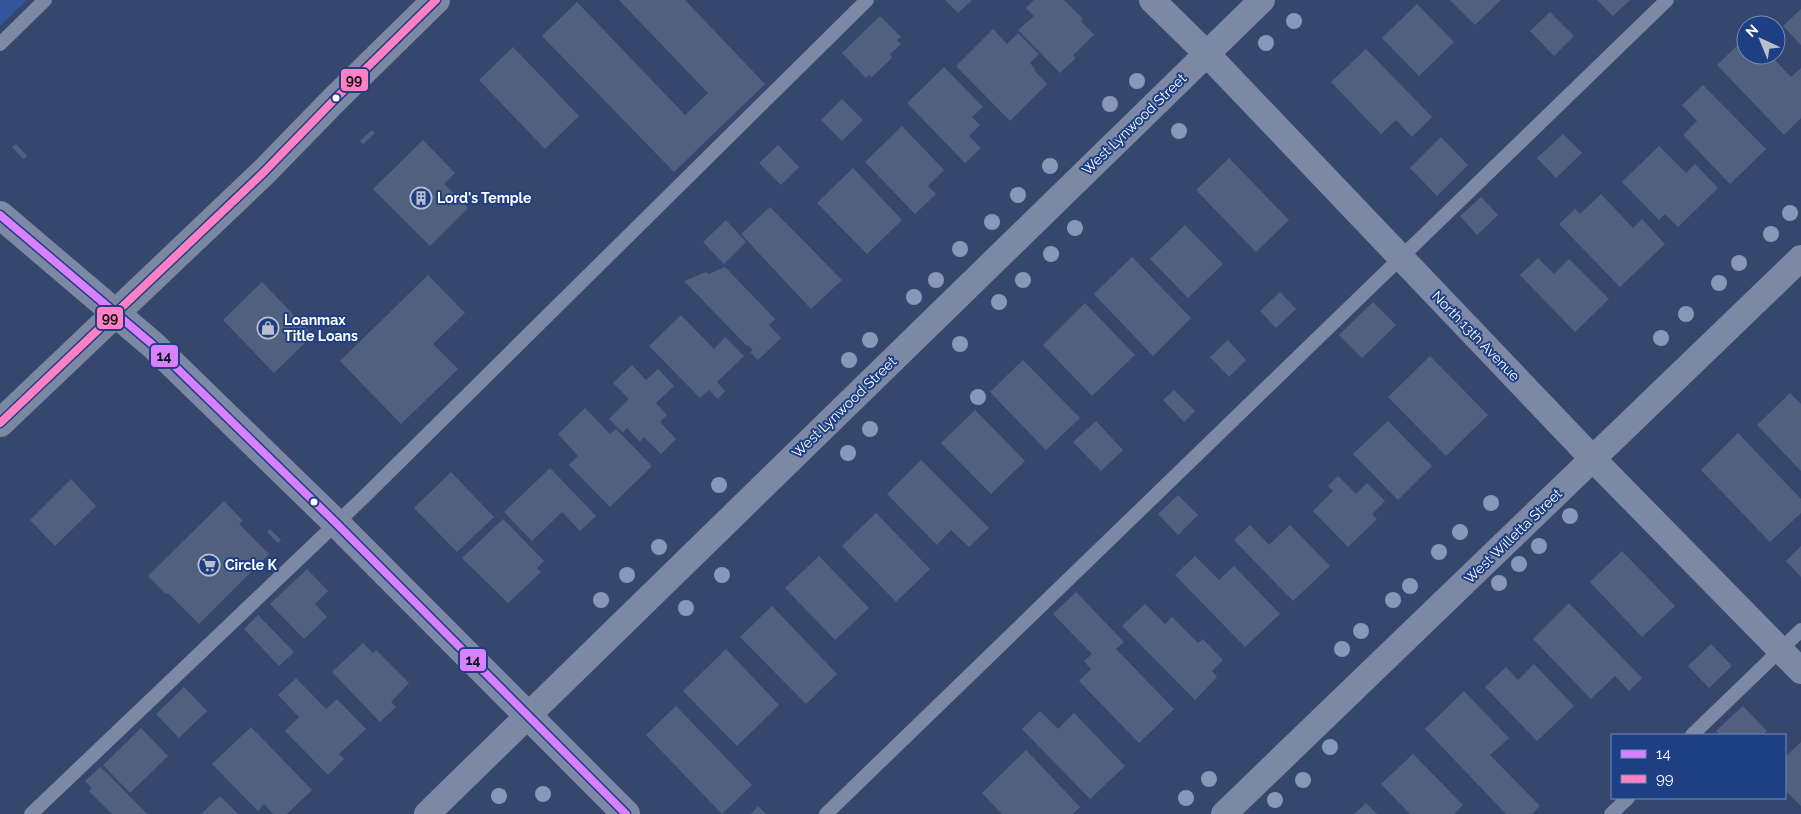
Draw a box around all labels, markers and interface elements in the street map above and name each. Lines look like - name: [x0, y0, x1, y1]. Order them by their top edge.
- north arrow: [1736, 15, 1786, 65]
- text: N: [1743, 21, 1761, 40]
- line badge: 99: [340, 68, 369, 92]
- street label: West Lynwood Street: [1079, 70, 1190, 178]
- text: 99: [346, 72, 362, 88]
- unlabelled marker: [331, 93, 341, 103]
- building icon: Lord's Temple: [409, 186, 433, 210]
- place label: Lord's Temple: [437, 190, 532, 206]
- street label: North 13th Avenue: [1429, 288, 1523, 384]
- line badge: 99: [96, 306, 124, 330]
- text: 99: [102, 310, 118, 326]
- place label: Loanmax Title Loans: [284, 312, 358, 344]
- shop icon: Loanmax Title Loans: [256, 316, 280, 340]
- line badge: 14: [150, 344, 179, 368]
- text: 14: [157, 348, 171, 364]
- street label: West Lynwood Street: [789, 353, 900, 461]
- street label: West Willetta Street: [1461, 485, 1565, 587]
- unlabelled marker: [309, 497, 319, 507]
- supermarket icon: Circle K: [197, 553, 221, 577]
- place label: Circle K: [225, 557, 278, 573]
- line badge: 14: [459, 648, 487, 672]
- text: 14: [466, 652, 480, 668]
- legend: [1611, 734, 1786, 799]
- text: 14: [1656, 745, 1671, 763]
- text: 99: [1656, 770, 1674, 788]

